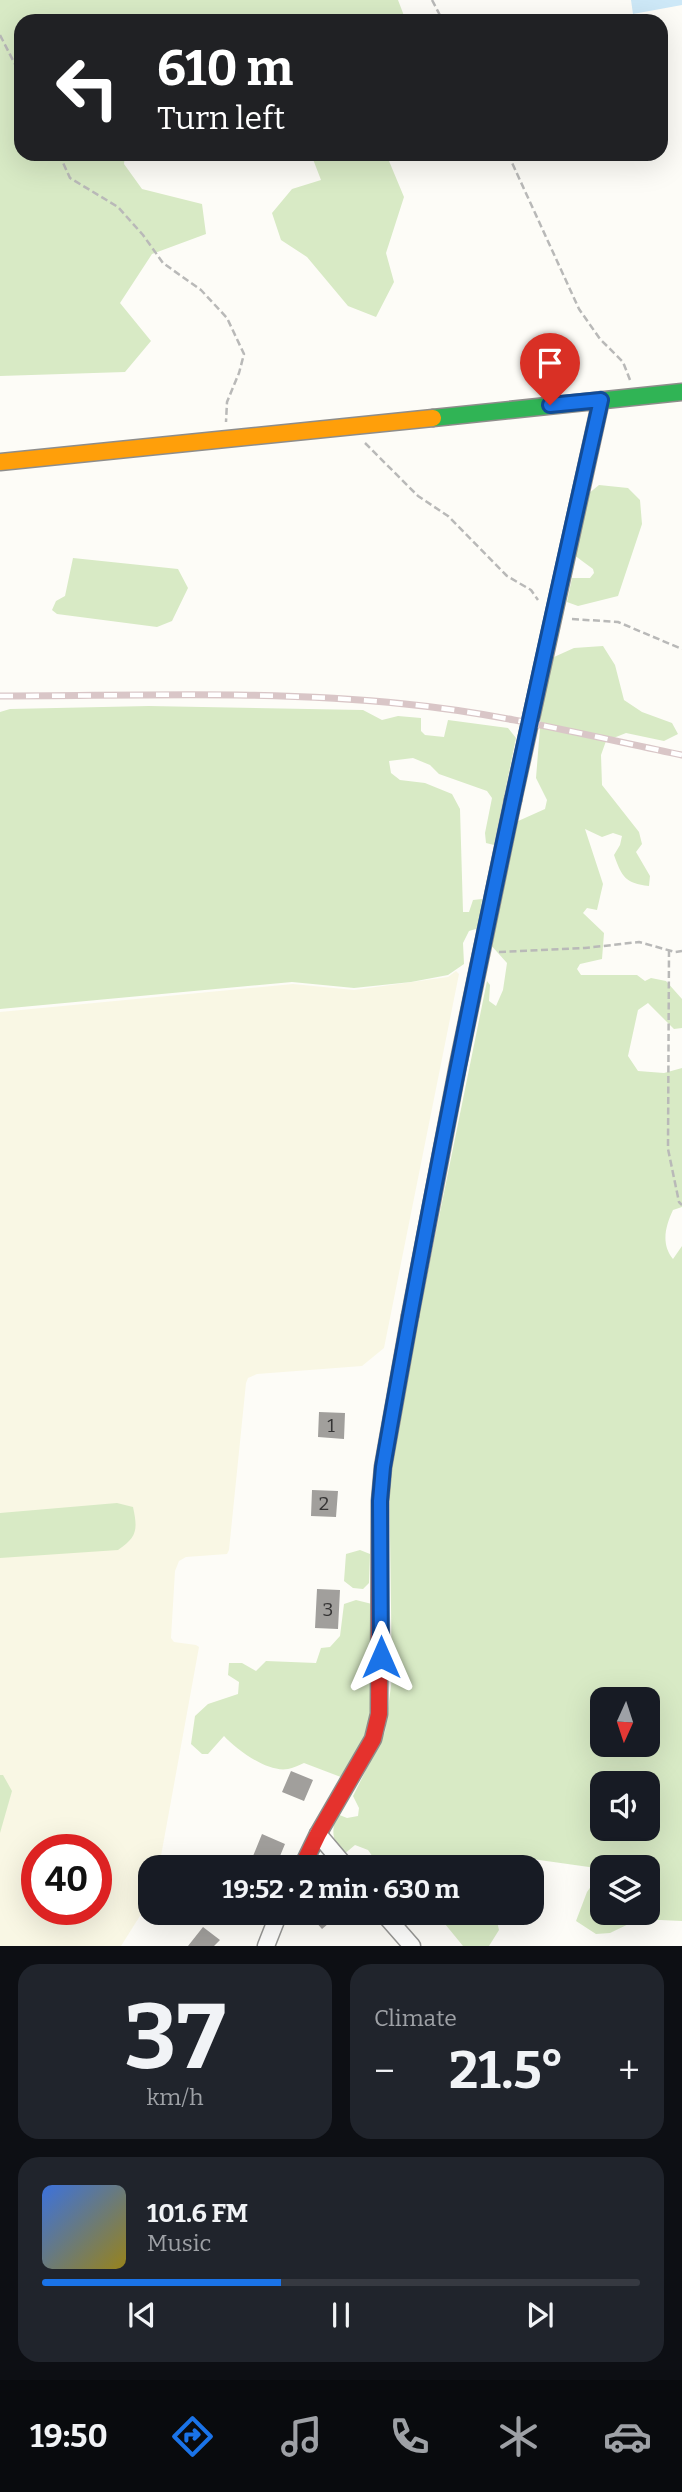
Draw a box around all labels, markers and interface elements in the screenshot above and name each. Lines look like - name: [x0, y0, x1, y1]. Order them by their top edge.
- text: 610 m: [157, 39, 293, 98]
- icon: left: [42, 42, 133, 133]
- text: Turn left: [157, 99, 285, 137]
- pin: [520, 333, 580, 405]
- icon: arrive: [531, 344, 569, 382]
- house number: 1: [327, 1414, 335, 1437]
- house number: 2: [319, 1492, 329, 1515]
- house number: 3: [323, 1598, 333, 1621]
- position arrow: [344, 1620, 418, 1694]
- north arrow: [590, 1687, 660, 1757]
- map controls: [590, 1687, 660, 1925]
- button: sound: [590, 1771, 660, 1841]
- speed limit sign: 40: [21, 1834, 112, 1925]
- button: layers: [590, 1855, 660, 1925]
- text: 19:52 · 2 min · 630 m: [222, 1874, 460, 1905]
- text: 37: [124, 1983, 226, 2092]
- text: Climate: [374, 2004, 457, 2032]
- text: 21.5°: [449, 2039, 564, 2102]
- text: −: [374, 2048, 395, 2094]
- text: +: [618, 2048, 640, 2094]
- text: km/h: [147, 2083, 203, 2111]
- text: 101.6 FM: [147, 2198, 248, 2229]
- text: Music: [147, 2229, 211, 2257]
- icon: previous: [123, 2296, 161, 2334]
- icon: pause: [322, 2296, 360, 2334]
- icon: next: [521, 2296, 559, 2334]
- icon: directions: [168, 2412, 217, 2461]
- icon: music: [277, 2412, 326, 2461]
- icon: phone: [385, 2412, 434, 2461]
- icon: climate: [494, 2412, 543, 2461]
- icon: car: [603, 2412, 652, 2461]
- text: 19:50: [30, 2417, 108, 2455]

